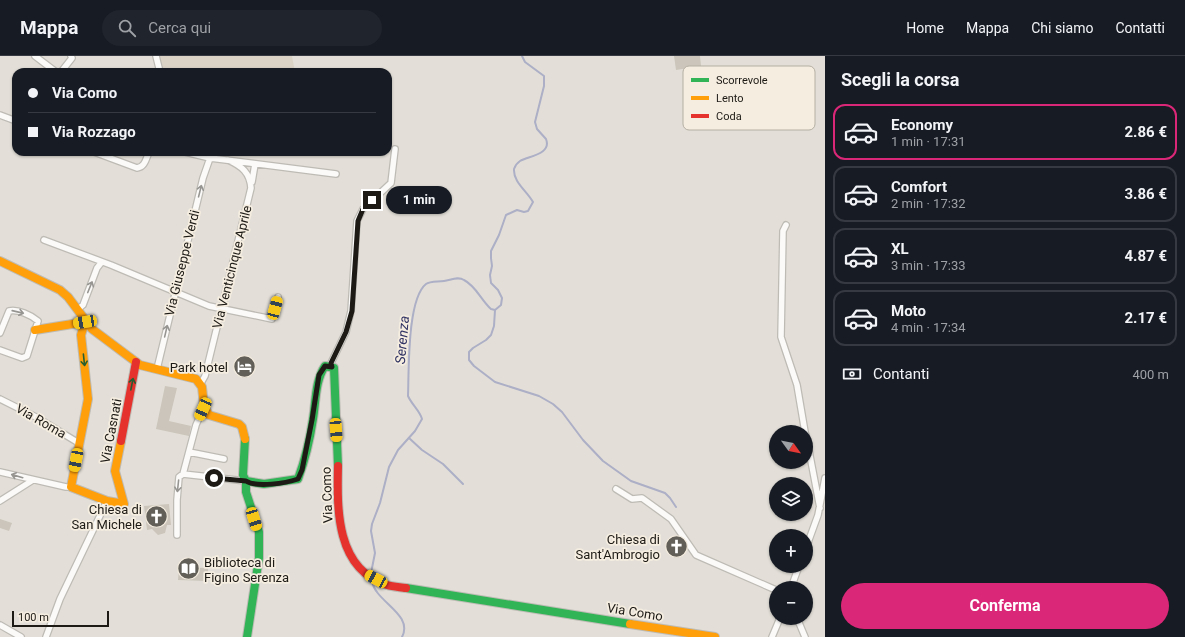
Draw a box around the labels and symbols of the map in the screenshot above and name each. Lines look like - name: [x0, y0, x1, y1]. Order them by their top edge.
- legend: [683, 66, 815, 130]
- text: Scorrevole: [716, 74, 768, 87]
- text: Lento: [716, 92, 744, 105]
- text: Coda: [716, 110, 742, 123]
- one-way arrow: [196, 185, 204, 198]
- callout: 1 min: [386, 186, 452, 214]
- route end: [363, 191, 381, 209]
- street label: Via Venticinque Aprile: [209, 204, 255, 330]
- street label: Via Giuseppe Verdi: [162, 208, 202, 318]
- one-way arrow: [86, 281, 94, 293]
- car: [266, 295, 284, 321]
- one-way arrow: [11, 309, 24, 316]
- car: [72, 314, 98, 330]
- water label: Serenza: [392, 315, 412, 365]
- one-way arrow: [162, 324, 170, 337]
- one-way arrow: [80, 353, 88, 366]
- hotel icon: Park hotel: [231, 354, 257, 380]
- place label: Park hotel: [170, 360, 228, 375]
- one-way arrow: [128, 378, 136, 391]
- car: [193, 396, 213, 422]
- street label: Via Casnati: [97, 397, 125, 465]
- street label: Via Roma: [13, 401, 69, 441]
- car: [329, 418, 343, 442]
- north arrow: [769, 425, 813, 469]
- car: [68, 447, 84, 473]
- street label: Via Como: [319, 467, 335, 523]
- route start: [205, 469, 223, 487]
- one-way arrow: [10, 472, 23, 479]
- one-way arrow: [174, 479, 182, 492]
- place label: Chiesa di San Michele: [71, 502, 142, 532]
- church icon: Chiesa di San Michele: [144, 503, 170, 529]
- car: [245, 506, 263, 532]
- place label: Chiesa di Sant'Ambrogio: [576, 532, 660, 562]
- church icon: Chiesa di Sant'Ambrogio: [663, 533, 689, 559]
- place label: Biblioteca di Figino Serenza: [204, 555, 289, 585]
- library icon: Biblioteca di Figino Serenza: [175, 556, 201, 582]
- car: [363, 568, 389, 590]
- street label: Via Como: [606, 600, 664, 624]
- scale bar: [12, 609, 109, 628]

